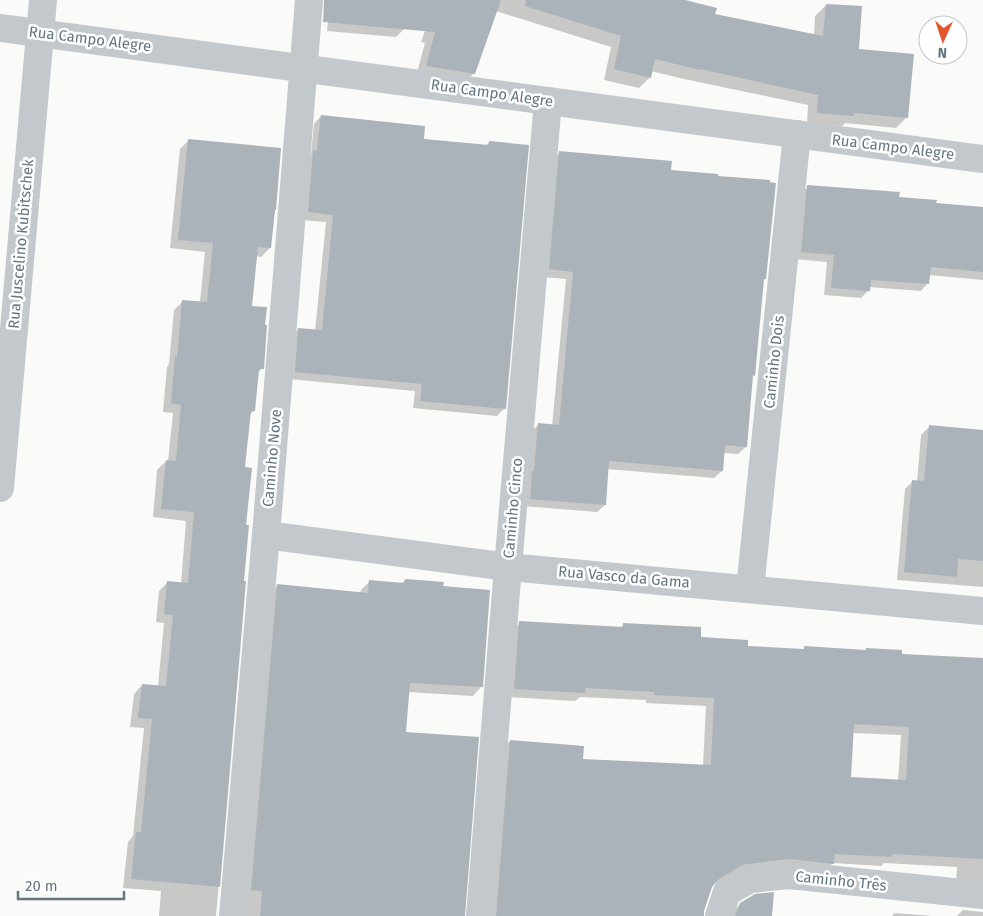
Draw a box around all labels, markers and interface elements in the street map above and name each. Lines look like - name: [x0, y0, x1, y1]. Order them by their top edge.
- north arrow: [918, 15, 968, 65]
- street label: Rua Campo Alegre: [28, 23, 152, 55]
- text: N: [937, 44, 947, 61]
- street label: Rua Campo Alegre: [430, 76, 554, 110]
- street label: Rua Campo Alegre: [831, 131, 955, 163]
- street label: Rua Juscelino Kubitschek: [5, 158, 37, 330]
- street label: Caminho Dois: [760, 315, 788, 409]
- street label: Caminho Nove: [259, 408, 285, 508]
- street label: Caminho Cinco: [500, 457, 526, 559]
- street label: Rua Vasco da Gama: [557, 562, 691, 592]
- street label: Caminho Três: [794, 867, 888, 895]
- scale bar: [18, 868, 124, 900]
- text: 20 m: [25, 877, 58, 895]

